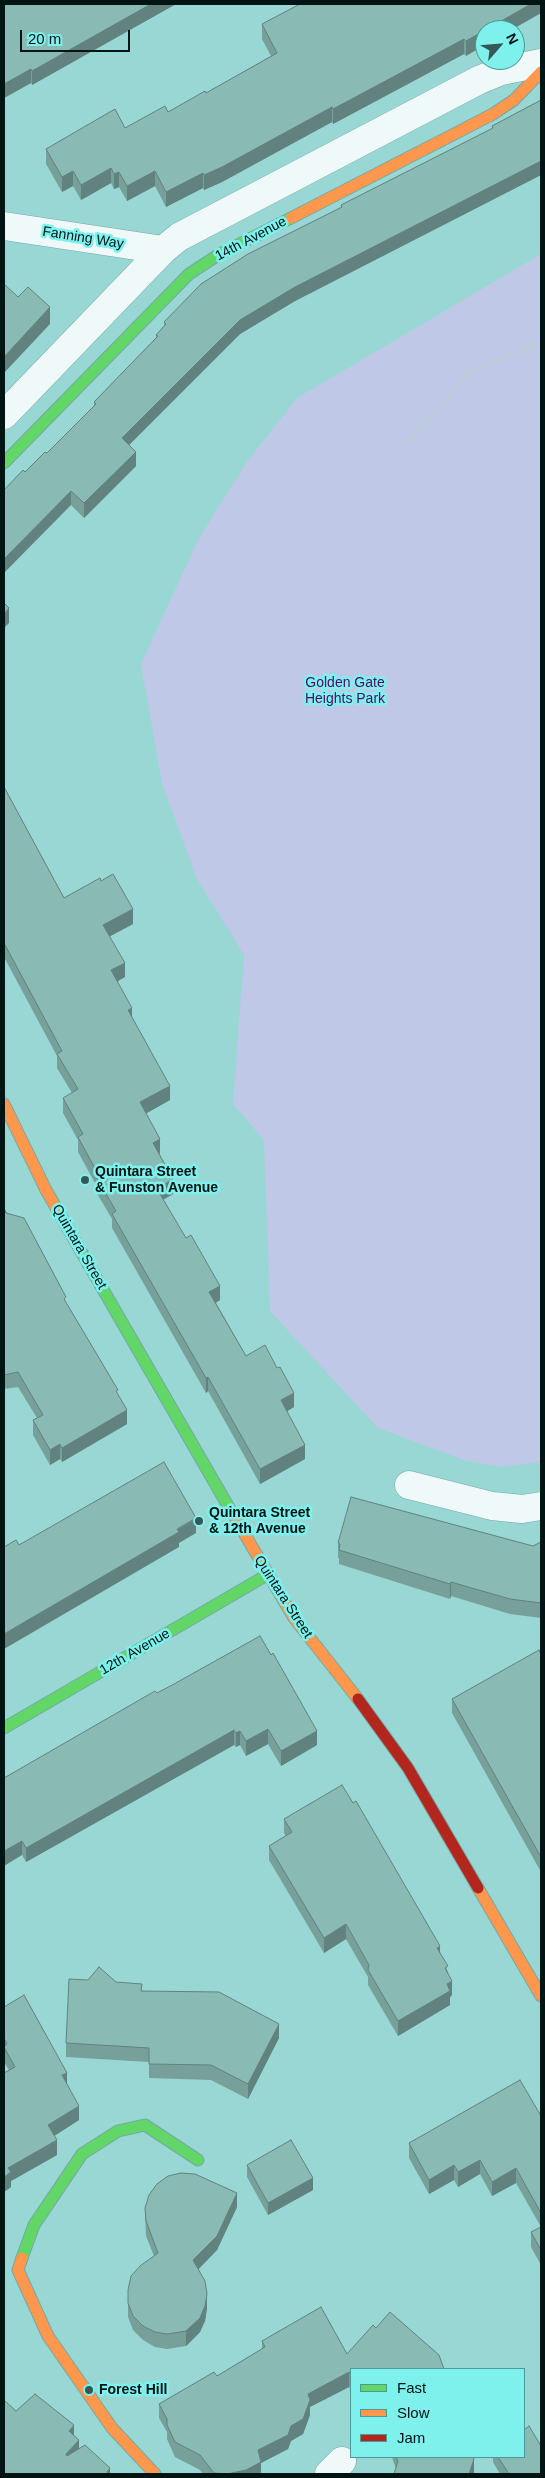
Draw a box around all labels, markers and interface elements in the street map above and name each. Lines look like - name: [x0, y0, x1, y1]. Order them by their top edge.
- scale bar: [22, 20, 132, 52]
- north arrow: [475, 20, 525, 70]
- text: 20 m: [28, 30, 61, 47]
- text: N: [503, 31, 522, 47]
- street label: 14th Avenue: [212, 213, 290, 265]
- street label: Fanning Way: [41, 223, 125, 253]
- park label: Golden Gate Heights Park: [305, 675, 385, 708]
- place label: Quintara Street & Funston Avenue: [95, 1164, 218, 1196]
- marker: Quintara Street & Funston Avenue: [79, 1174, 91, 1186]
- street label: Quintara Street: [48, 1202, 110, 1292]
- place label: Quintara Street & 12th Avenue: [209, 1505, 310, 1538]
- marker: Quintara Street & 12th Avenue: [193, 1515, 205, 1527]
- street label: Quintara Street: [250, 1553, 316, 1641]
- street label: 12th Avenue: [97, 1625, 173, 1679]
- legend: [350, 2368, 525, 2458]
- text: Fast: [397, 2379, 426, 2396]
- place label: Forest Hill: [99, 2382, 167, 2398]
- marker: Forest Hill: [83, 2384, 95, 2396]
- text: Slow: [397, 2404, 430, 2421]
- text: Jam: [397, 2429, 425, 2446]

